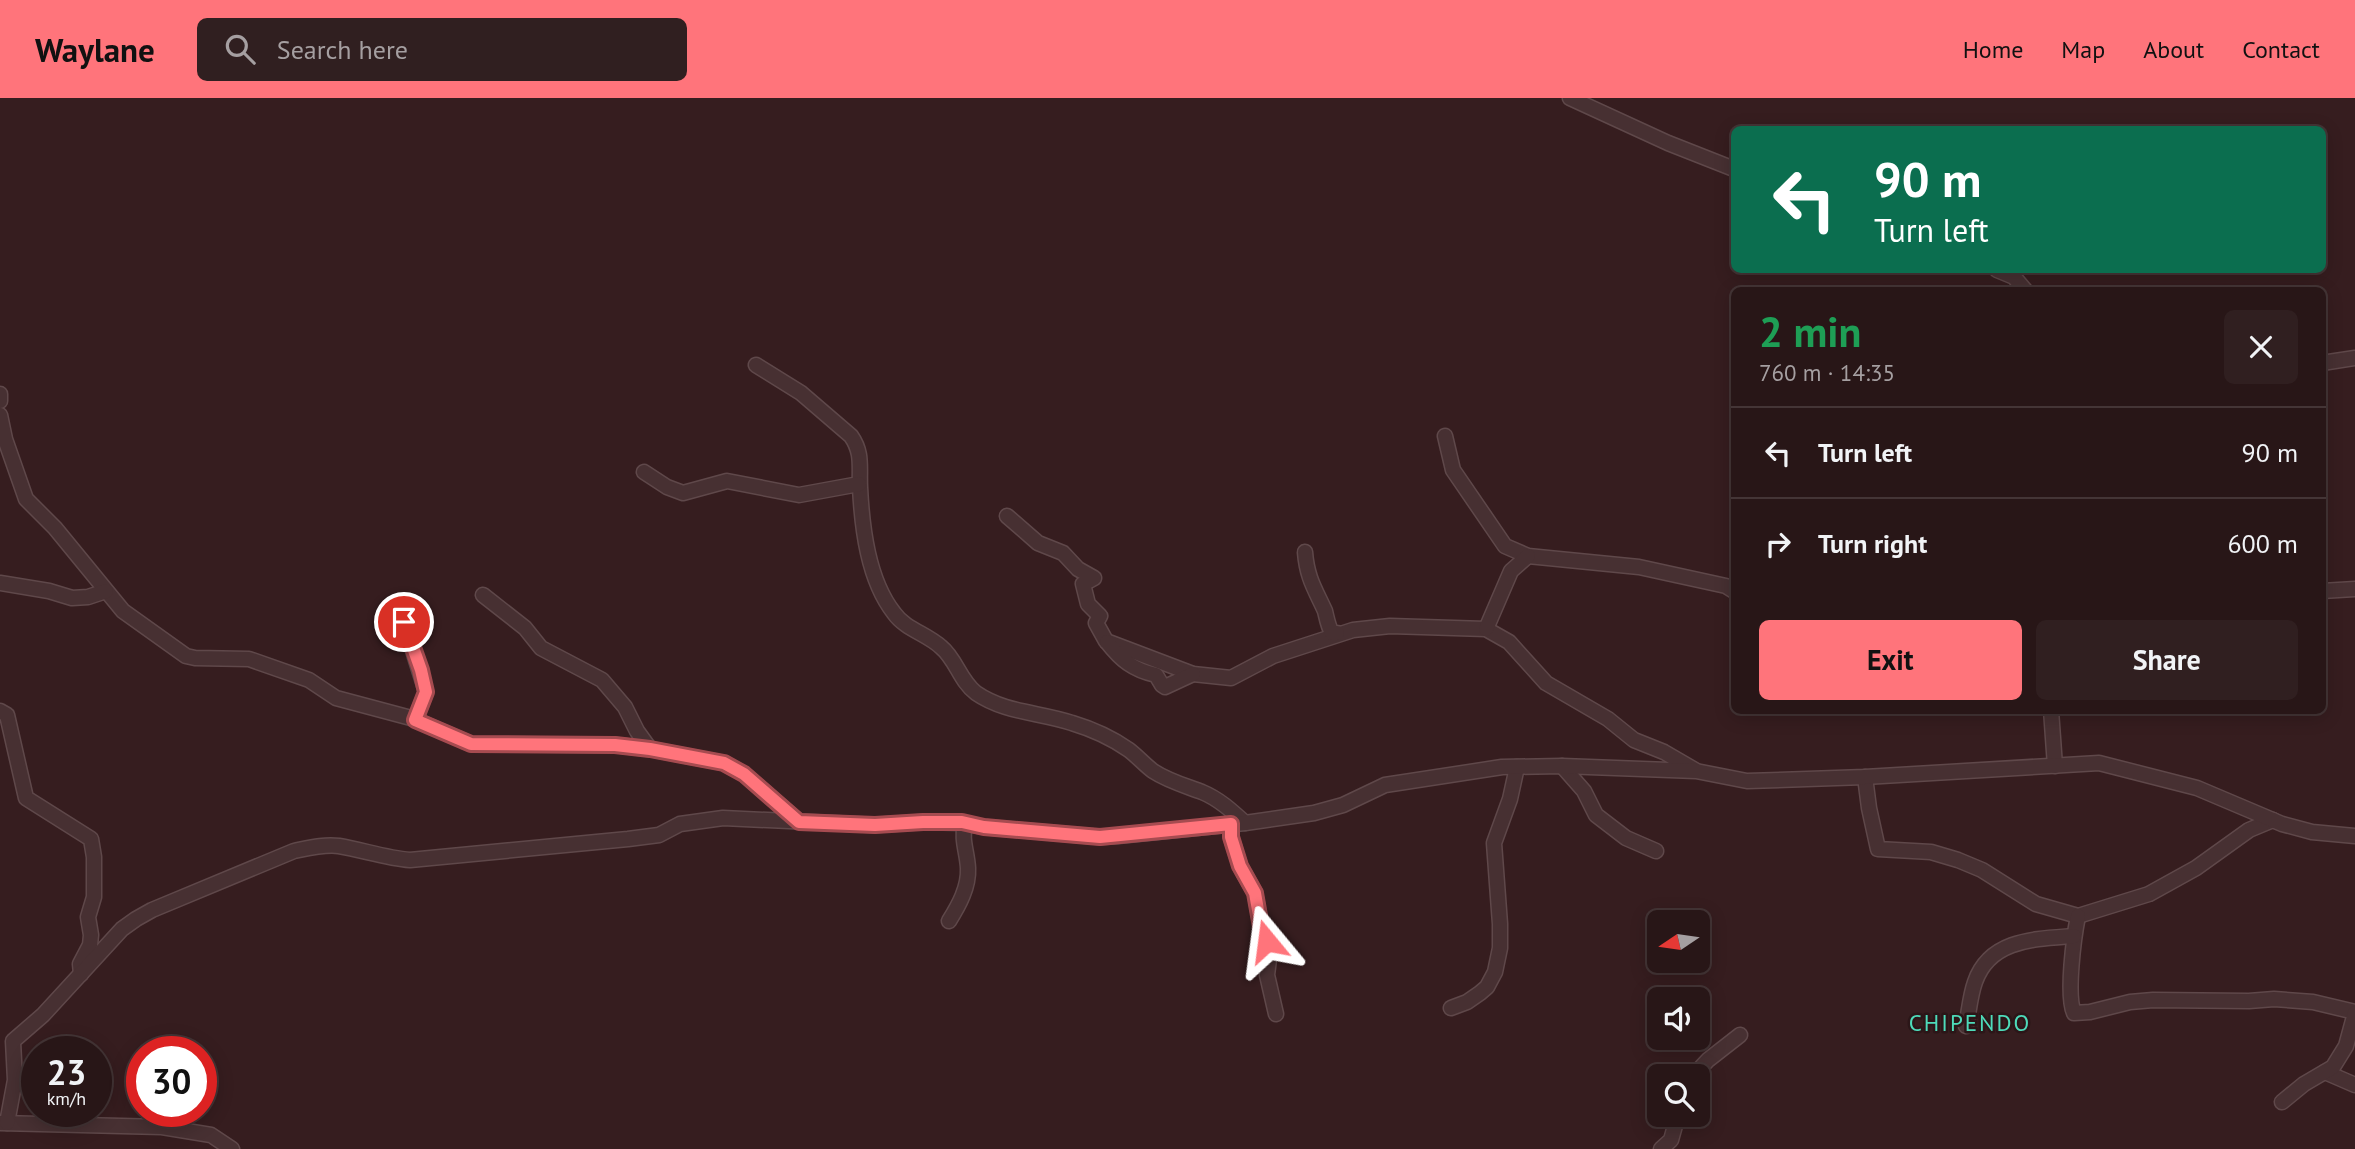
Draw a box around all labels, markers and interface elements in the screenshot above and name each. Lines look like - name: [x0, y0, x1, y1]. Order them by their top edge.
- search box: [197, 18, 687, 81]
- text: Waylane: [35, 28, 155, 71]
- icon: search: [221, 30, 259, 68]
- text: Search here: [277, 33, 408, 66]
- text: Home: [1963, 34, 2023, 65]
- text: Map: [2061, 34, 2105, 65]
- text: About: [2143, 34, 2204, 65]
- text: Contact: [2242, 34, 2320, 65]
- text: 90 m: [1874, 147, 1981, 211]
- icon: left: [1759, 154, 1850, 245]
- text: Turn left: [1874, 209, 1989, 251]
- text: 2 min: [1759, 304, 1861, 359]
- button: close: [2224, 310, 2298, 384]
- text: 760 m · 14:35: [1759, 358, 1895, 387]
- icon: left: [1759, 434, 1797, 472]
- text: Turn left: [1818, 436, 1912, 469]
- text: 90 m: [2242, 436, 2298, 469]
- icon: right: [1759, 525, 1797, 563]
- text: Turn right: [1818, 527, 1927, 560]
- text: 600 m: [2227, 527, 2298, 560]
- pin: [374, 592, 434, 652]
- icon: arrive: [385, 603, 423, 641]
- button: Exit: [1759, 620, 2022, 700]
- button: Share: [2036, 620, 2298, 700]
- position arrow: [1230, 904, 1304, 978]
- north arrow: [1647, 910, 1710, 973]
- map controls: [1647, 910, 1710, 1127]
- button: sound: [1647, 987, 1710, 1050]
- district label: CHIPENDO: [1909, 1008, 2031, 1037]
- speed limit sign: 30: [126, 1036, 217, 1127]
- text: 23: [47, 1049, 86, 1095]
- button: search: [1647, 1064, 1710, 1127]
- text: km/h: [47, 1087, 86, 1110]

